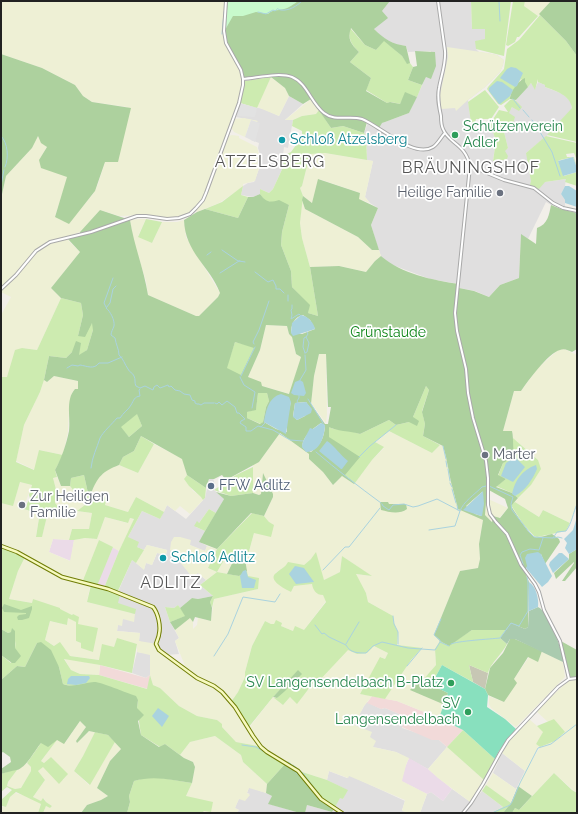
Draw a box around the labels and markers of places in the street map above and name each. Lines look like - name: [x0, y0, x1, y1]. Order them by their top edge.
- place label: Schützenverein Adler: [463, 119, 563, 152]
- marker: Schützenverein Adler: [450, 130, 460, 140]
- place label: Schloß Atzelsberg: [290, 132, 407, 148]
- marker: Schloß Atzelsberg: [277, 135, 287, 145]
- place label: Heilige Familie: [397, 185, 492, 201]
- marker: Heilige Familie: [495, 188, 505, 198]
- place label: Marter: [493, 447, 535, 463]
- marker: Marter: [480, 450, 490, 460]
- place label: FFW Adlitz: [219, 478, 290, 494]
- marker: FFW Adlitz: [206, 481, 216, 491]
- place label: Zur Heiligen Familie: [30, 489, 109, 522]
- marker: Zur Heiligen Familie: [17, 500, 27, 510]
- place label: Schloß Adlitz: [171, 550, 255, 566]
- marker: Schloß Adlitz: [158, 553, 168, 563]
- place label: SV Langensendelbach B-Platz: [246, 675, 443, 691]
- marker: SV Langensendelbach B-Platz: [446, 678, 456, 688]
- place label: SV Langensendelbach: [335, 696, 460, 728]
- marker: SV Langensendelbach: [463, 707, 473, 717]

